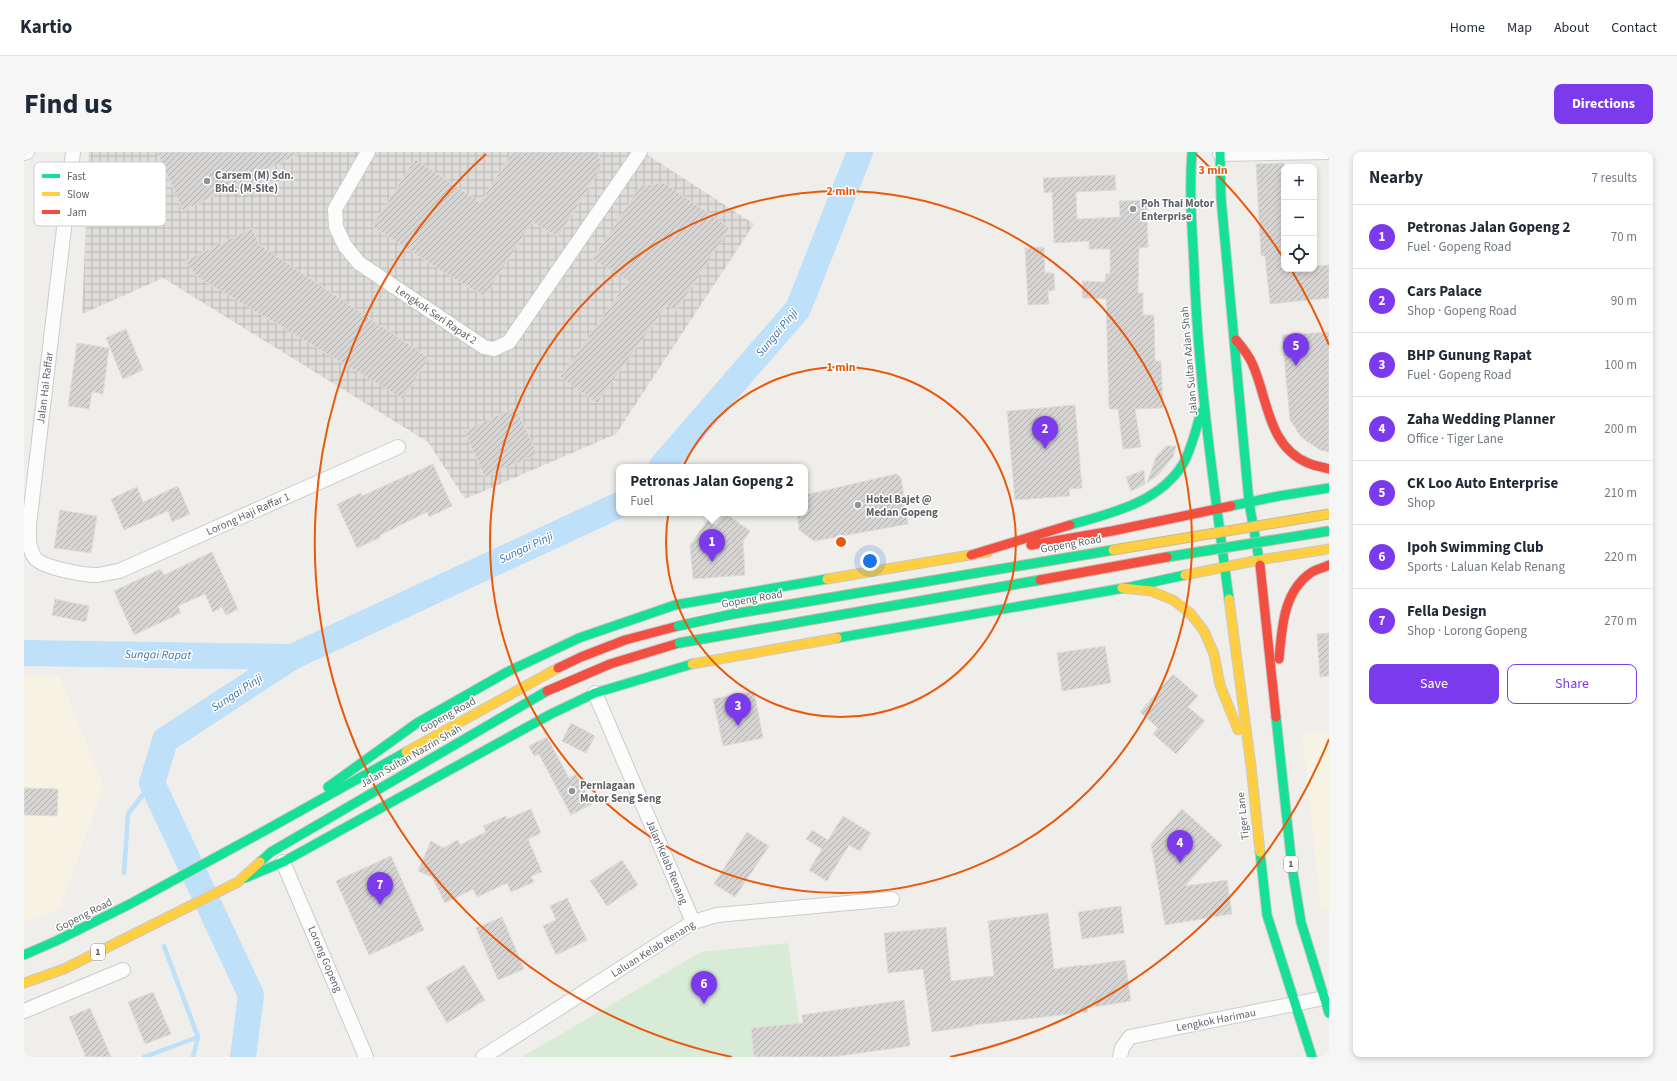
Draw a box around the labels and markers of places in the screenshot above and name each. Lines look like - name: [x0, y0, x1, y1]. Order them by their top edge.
- place label: Carsem (M) Sdn. Bhd. (M-Site): [215, 168, 294, 196]
- marker: Carsem (M) Sdn. Bhd. (M-Site): [202, 176, 212, 186]
- place label: Poh Thai Motor Enterprise: [1141, 196, 1215, 224]
- marker: Poh Thai Motor Enterprise: [1128, 204, 1138, 214]
- pin: 5: [1283, 333, 1309, 366]
- pin: 2: [1032, 416, 1058, 449]
- place label: Hotel Bajet @ Medan Gopeng: [866, 492, 938, 520]
- marker: Hotel Bajet @ Medan Gopeng: [853, 500, 863, 510]
- pin: 1: [699, 529, 725, 562]
- centre of rings: [834, 535, 848, 549]
- pin: 3: [725, 693, 751, 726]
- place label: Perniagaan Motor Seng Seng: [580, 778, 661, 806]
- marker: Perniagaan Motor Seng Seng: [567, 786, 577, 796]
- pin: 4: [1167, 830, 1193, 863]
- pin: 7: [367, 872, 393, 905]
- pin: 6: [691, 971, 717, 1004]

